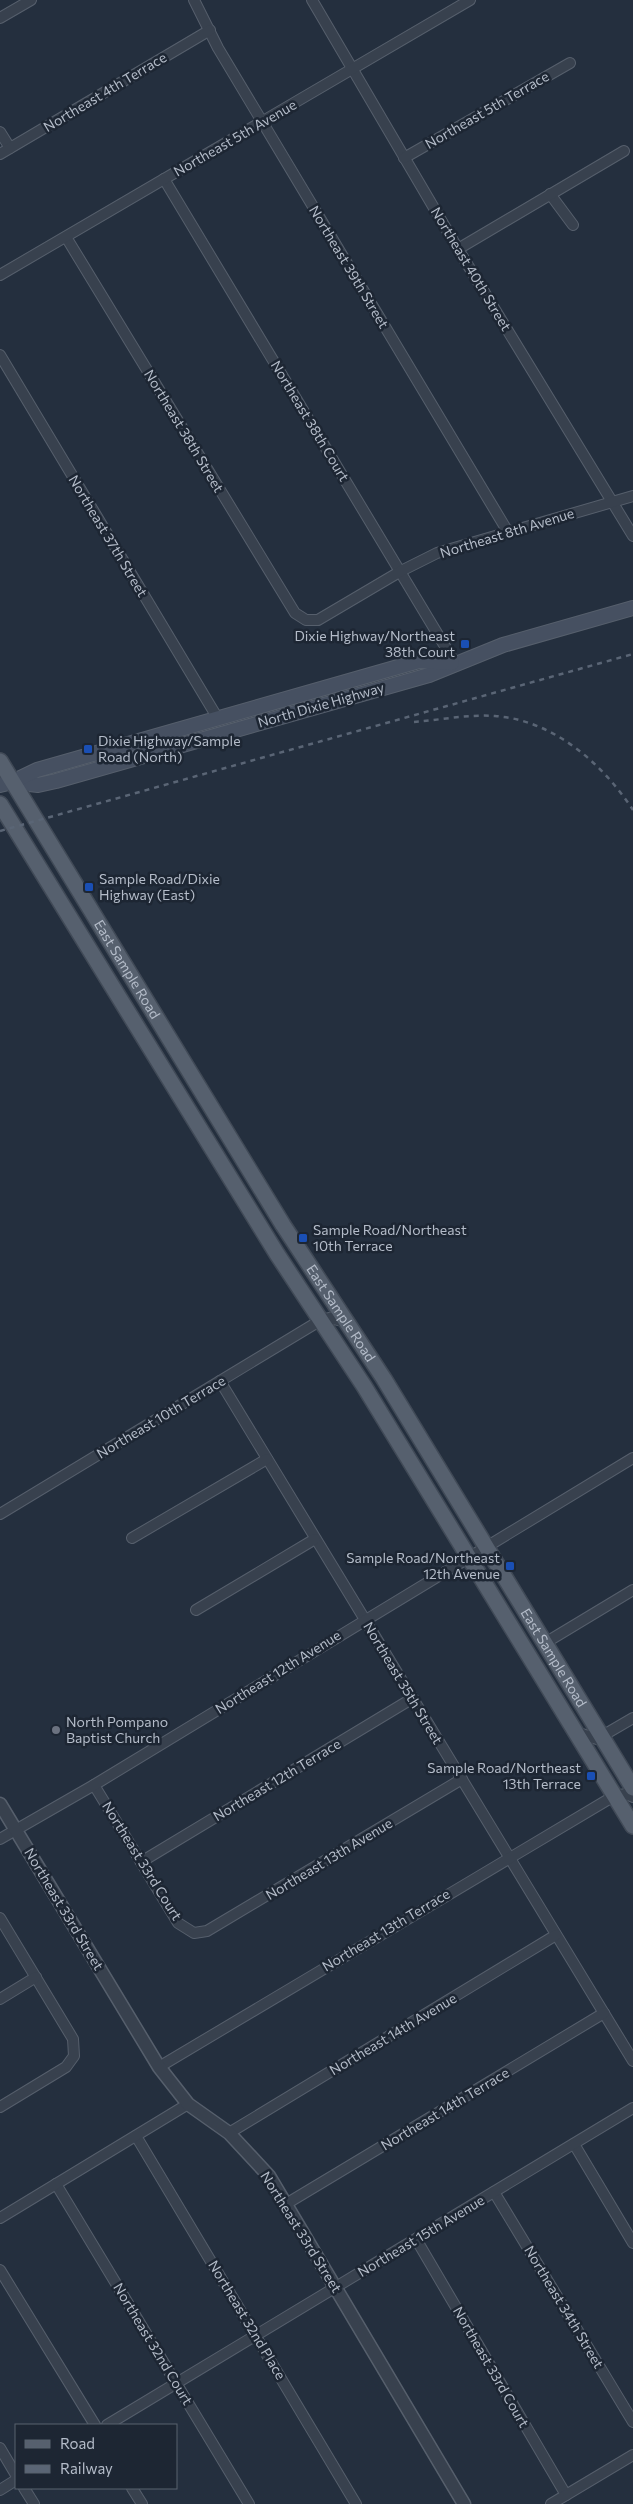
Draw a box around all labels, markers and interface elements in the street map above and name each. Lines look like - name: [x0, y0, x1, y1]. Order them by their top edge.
- street label: Northeast 4th Terrace: [40, 48, 169, 135]
- street label: Northeast 5th Terrace: [422, 67, 552, 152]
- street label: Northeast 5th Avenue: [170, 95, 299, 180]
- street label: Northeast 39th Street: [306, 202, 393, 331]
- street label: Northeast 40th Street: [428, 204, 515, 334]
- street label: Northeast 38th Court: [268, 357, 353, 484]
- street label: Northeast 38th Street: [141, 366, 228, 495]
- street label: Northeast 37th Street: [65, 472, 152, 600]
- street label: Northeast 8th Avenue: [438, 504, 576, 561]
- place label: Dixie Highway/Northeast 38th Court: [294, 627, 455, 660]
- marker: Dixie Highway/Northeast 38th Court: [459, 638, 471, 650]
- street label: North Dixie Highway: [256, 678, 386, 731]
- place label: Dixie Highway/Sample Road (North): [98, 732, 241, 765]
- marker: Dixie Highway/Sample Road (North): [82, 743, 94, 755]
- place label: Sample Road/Dixie Highway (East): [99, 870, 220, 903]
- marker: Sample Road/Dixie Highway (East): [83, 881, 95, 893]
- street label: East Sample Road: [91, 916, 164, 1022]
- place label: Sample Road/Northeast 10th Terrace: [313, 1221, 467, 1254]
- marker: Sample Road/Northeast 10th Terrace: [297, 1232, 309, 1244]
- street label: East Sample Road: [303, 1261, 379, 1365]
- street label: Northeast 10th Terrace: [93, 1371, 228, 1462]
- place label: Sample Road/Northeast 12th Avenue: [346, 1549, 500, 1582]
- marker: Sample Road/Northeast 12th Avenue: [504, 1560, 516, 1572]
- street label: East Sample Road: [518, 1605, 591, 1710]
- street label: Northeast 35th Street: [360, 1618, 447, 1747]
- street label: Northeast 12th Avenue: [212, 1626, 344, 1717]
- place label: North Pompano Baptist Church: [66, 1713, 168, 1746]
- marker: North Pompano Baptist Church: [50, 1724, 62, 1736]
- street label: Northeast 12th Terrace: [210, 1735, 344, 1824]
- place label: Sample Road/Northeast 13th Terrace: [427, 1759, 581, 1792]
- marker: Sample Road/Northeast 13th Terrace: [585, 1770, 597, 1782]
- street label: Northeast 33rd Court: [99, 1798, 186, 1924]
- street label: Northeast 13th Avenue: [262, 1814, 395, 1903]
- street label: Northeast 33rd Street: [21, 1845, 108, 1973]
- street label: Northeast 13th Terrace: [319, 1885, 453, 1974]
- street label: Northeast 14th Avenue: [326, 1989, 459, 2078]
- street label: Northeast 14th Terrace: [378, 2064, 512, 2154]
- street label: Northeast 33rd Street: [257, 2168, 346, 2296]
- street label: Northeast 15th Avenue: [354, 2191, 487, 2280]
- street label: Northeast 34th Street: [521, 2242, 608, 2371]
- street label: Northeast 32nd Place: [205, 2257, 290, 2383]
- street label: Northeast 32nd Court: [110, 2280, 197, 2408]
- street label: Northeast 33rd Court: [450, 2303, 533, 2430]
- legend: [15, 2424, 178, 2489]
- text: Road: [60, 2434, 95, 2452]
- text: Railway: [60, 2459, 113, 2477]

